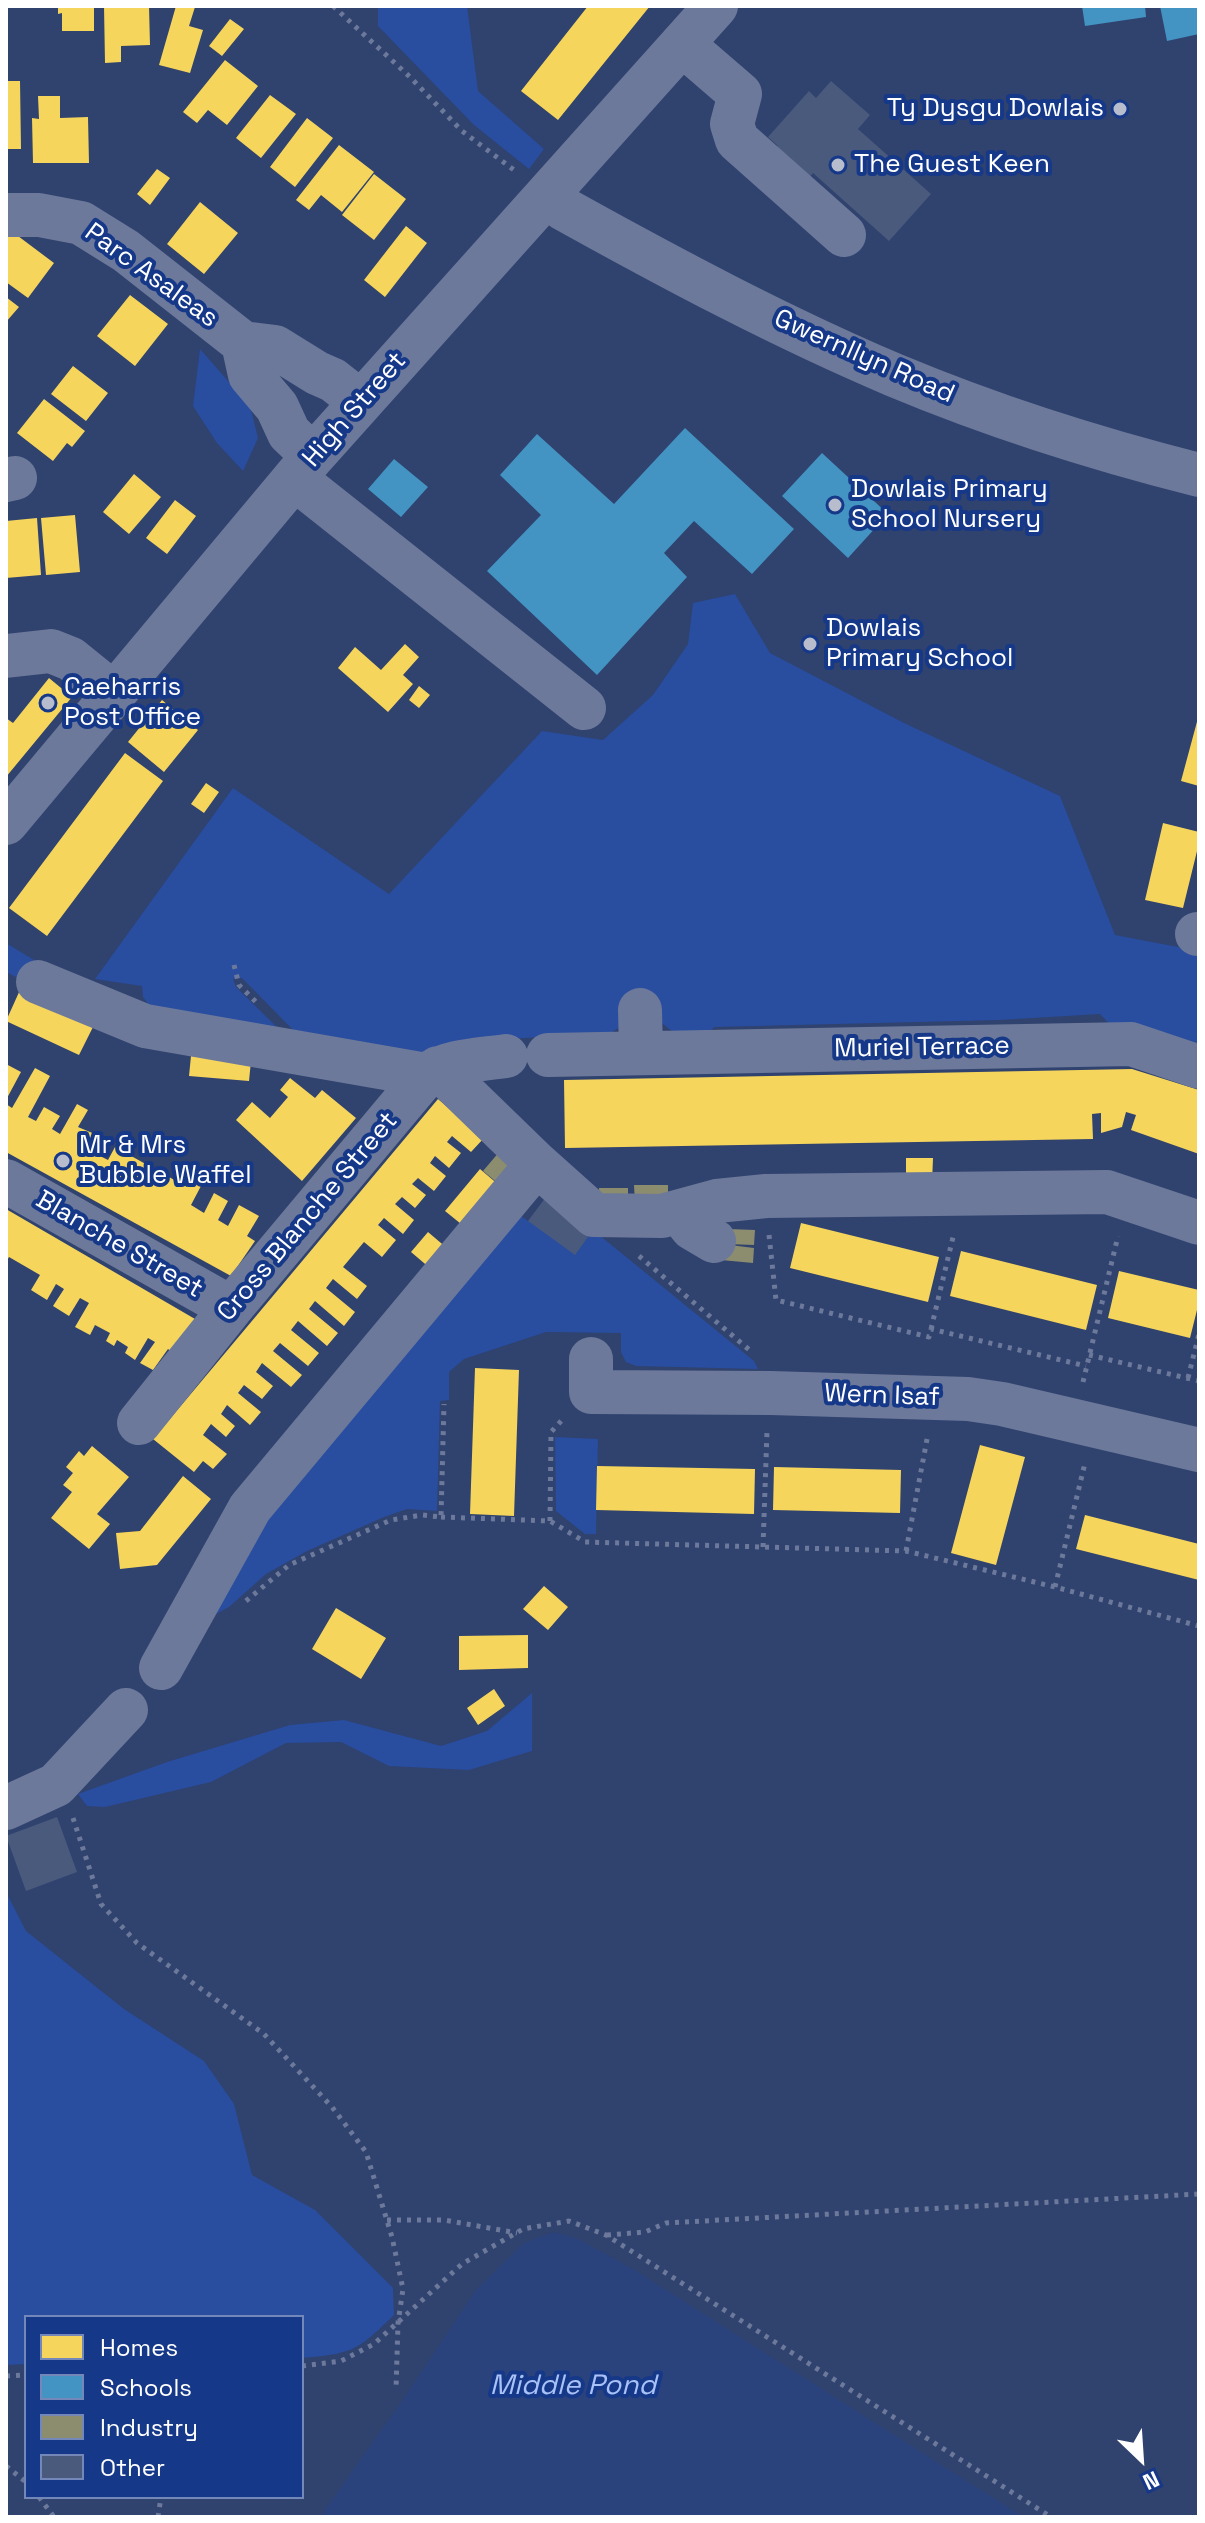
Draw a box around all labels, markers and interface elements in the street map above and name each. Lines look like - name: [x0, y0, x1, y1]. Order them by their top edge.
- place label: Ty Dysgu Dowlais: [887, 93, 1104, 125]
- marker: Ty Dysgu Dowlais: [1111, 100, 1129, 118]
- place label: The Guest Keen: [854, 149, 1050, 181]
- marker: The Guest Keen: [829, 156, 847, 174]
- street label: Parc Asaleas: [78, 217, 224, 335]
- street label: Gwernllyn Road: [769, 303, 959, 411]
- street label: High Street: [297, 346, 413, 474]
- place label: Dowlais Primary School Nursery: [851, 474, 1048, 536]
- marker: Dowlais Primary School Nursery: [826, 496, 844, 514]
- place label: Dowlais Primary School: [826, 613, 1013, 674]
- marker: Dowlais Primary School: [801, 635, 819, 653]
- place label: Caeharris Post Office: [64, 672, 201, 734]
- marker: Caeharris Post Office: [39, 694, 57, 712]
- street label: Muriel Terrace: [834, 1031, 1010, 1065]
- street label: Cross Blanche Street: [211, 1106, 405, 1328]
- place label: Mr & Mrs Bubble Waffel: [79, 1130, 252, 1192]
- marker: Mr & Mrs Bubble Waffel: [54, 1152, 72, 1170]
- street label: Blanche Street: [30, 1185, 208, 1305]
- street label: Wern Isaf: [824, 1378, 940, 1414]
- legend: [24, 2315, 304, 2499]
- text: Homes: [100, 2332, 178, 2363]
- water label: Middle Pond: [490, 2369, 656, 2403]
- text: Schools: [100, 2372, 192, 2403]
- text: Industry: [100, 2412, 198, 2443]
- north arrow: [1101, 2419, 1181, 2499]
- text: Other: [100, 2452, 165, 2483]
- text: N: [1139, 2465, 1164, 2497]

